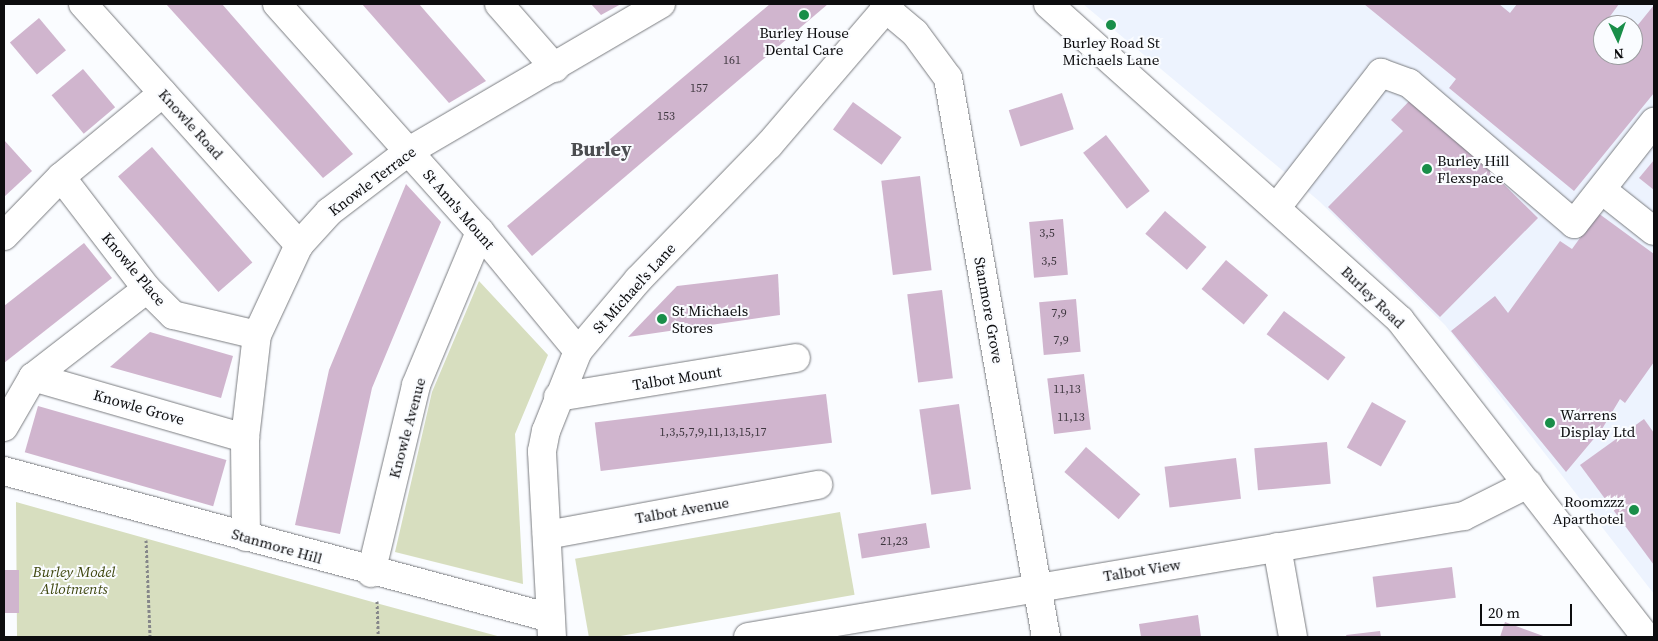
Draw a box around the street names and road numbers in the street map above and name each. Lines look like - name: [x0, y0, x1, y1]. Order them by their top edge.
- street label: Knowle Road: [155, 85, 227, 163]
- street label: Knowle Terrace: [325, 142, 419, 220]
- street label: St Ann's Mount: [420, 166, 498, 252]
- street label: Knowle Place: [98, 229, 170, 309]
- street label: St Michael's Lane: [589, 239, 679, 337]
- street label: Stanmore Grove: [971, 255, 1007, 365]
- street label: Burley Road: [1338, 262, 1408, 332]
- street label: Talbot Mount: [631, 362, 723, 394]
- street label: Knowle Avenue: [385, 376, 429, 480]
- street label: Knowle Grove: [91, 385, 187, 429]
- street label: Talbot Avenue: [634, 493, 730, 527]
- street label: Stanmore Hill: [230, 524, 324, 568]
- street label: Talbot View: [1102, 555, 1182, 585]

